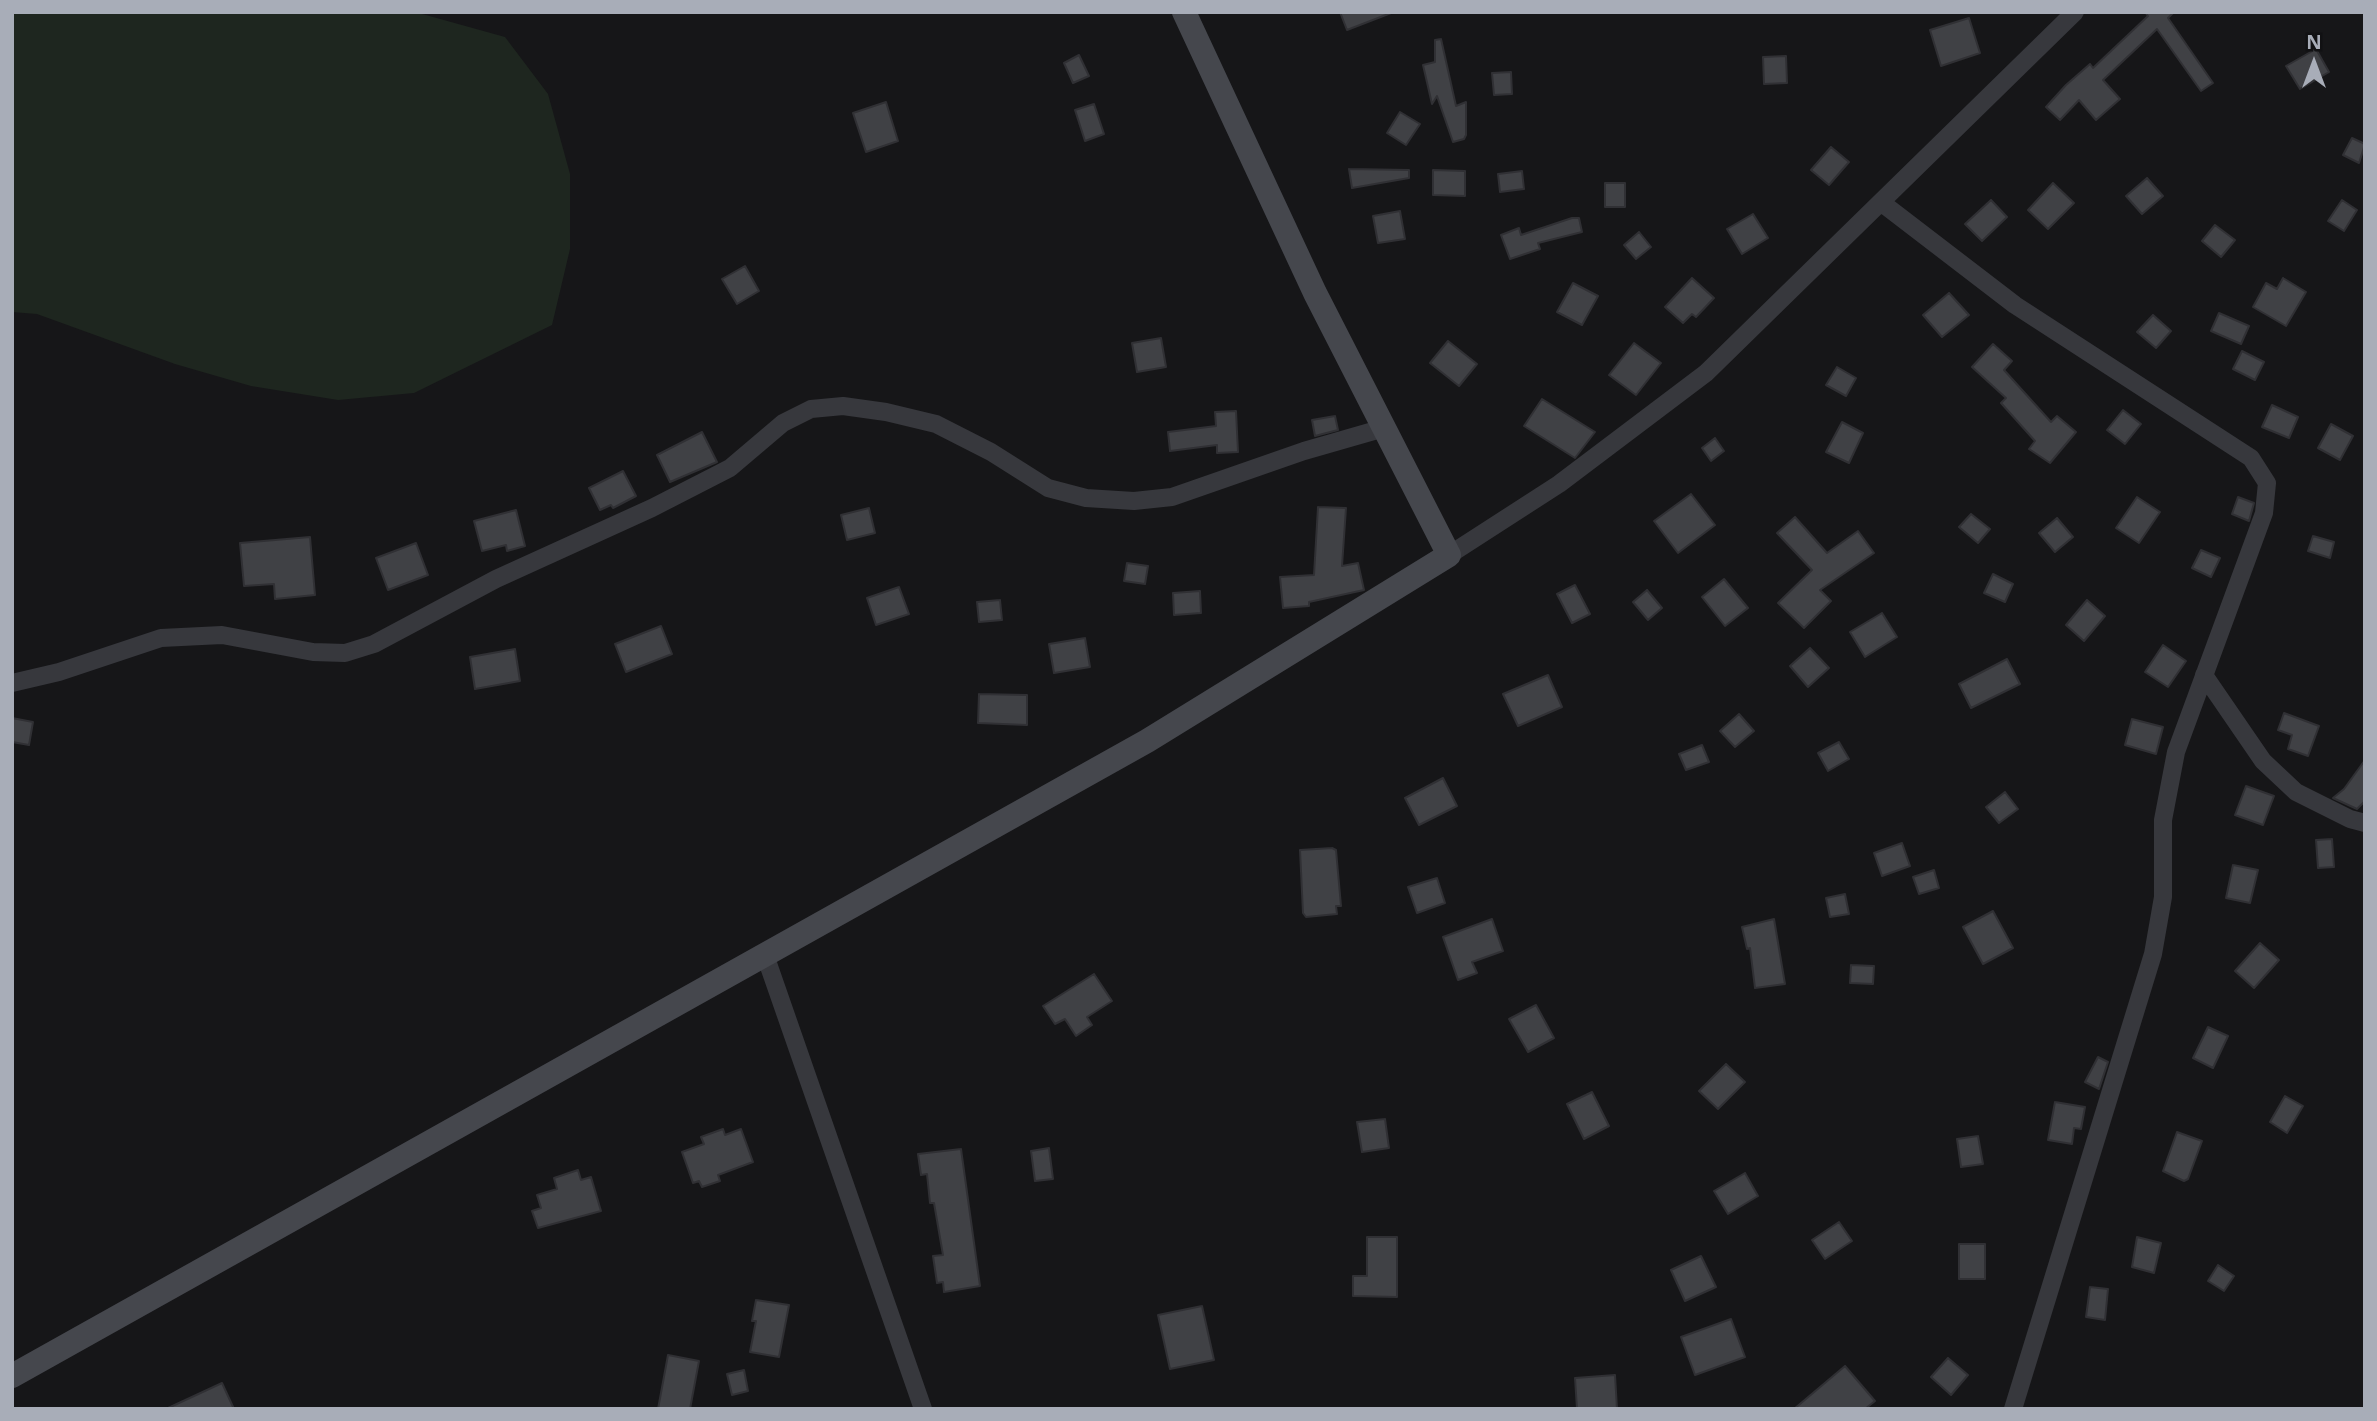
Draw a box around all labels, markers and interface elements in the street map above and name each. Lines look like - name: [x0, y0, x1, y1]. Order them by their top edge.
- north arrow: [2279, 28, 2349, 98]
- text: N: [2306, 29, 2322, 55]

